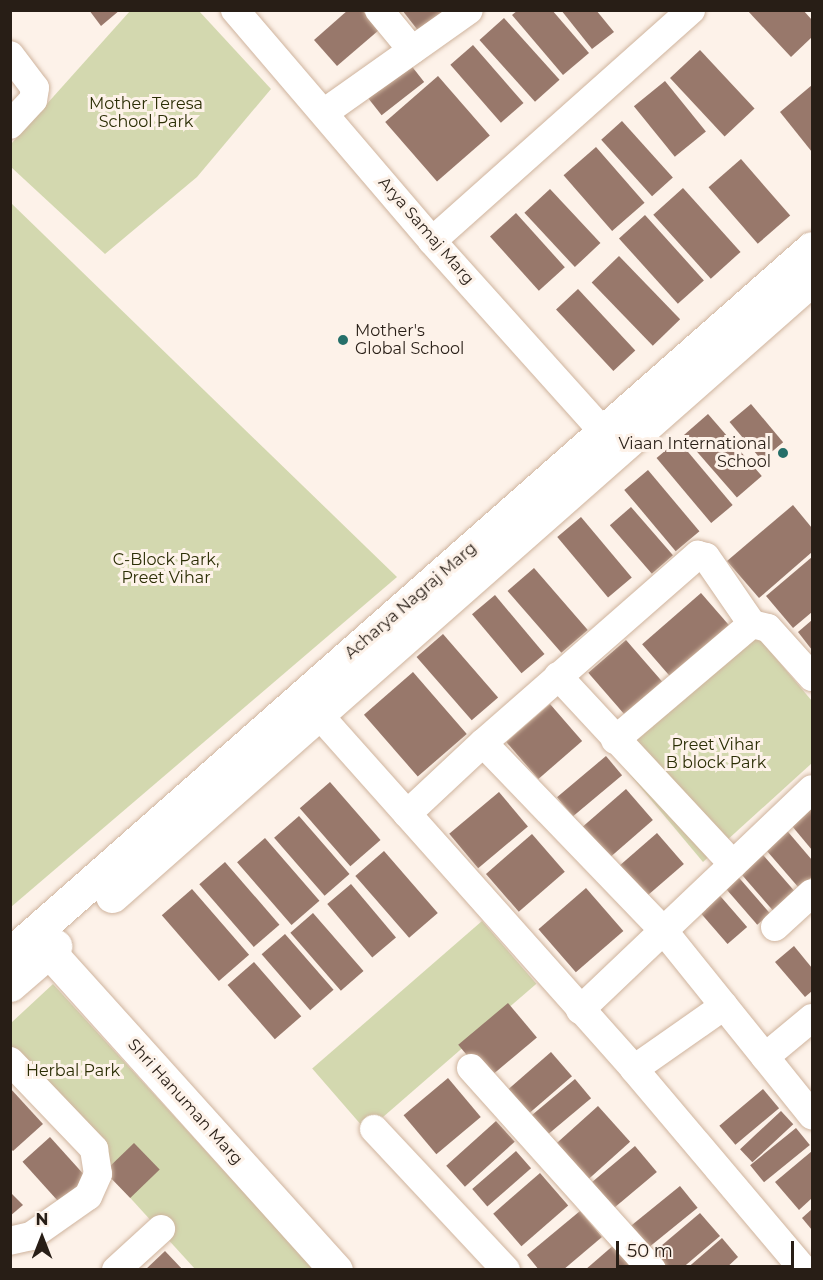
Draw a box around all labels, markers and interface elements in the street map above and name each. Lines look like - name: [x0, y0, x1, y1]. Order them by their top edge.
- park label: Mother Teresa School Park: [89, 94, 203, 132]
- street label: Arya Samaj Marg: [374, 173, 478, 289]
- place label: Mother's Global School: [355, 321, 464, 359]
- marker: Mother's Global School: [336, 333, 350, 347]
- place label: Viaan International School: [618, 434, 771, 472]
- marker: Viaan International School: [776, 446, 790, 460]
- street label: Acharya Nagraj Marg: [341, 539, 481, 663]
- park label: C-Block Park, Preet Vihar: [113, 550, 219, 588]
- park label: Preet Vihar B block Park: [666, 735, 766, 773]
- street label: Shri Hanuman Marg: [123, 1035, 247, 1169]
- park label: Herbal Park: [26, 1061, 120, 1081]
- north arrow: [12, 1208, 72, 1268]
- text: N: [36, 1210, 48, 1229]
- scale bar: [619, 1229, 798, 1267]
- text: 50 m: [627, 1240, 673, 1262]

